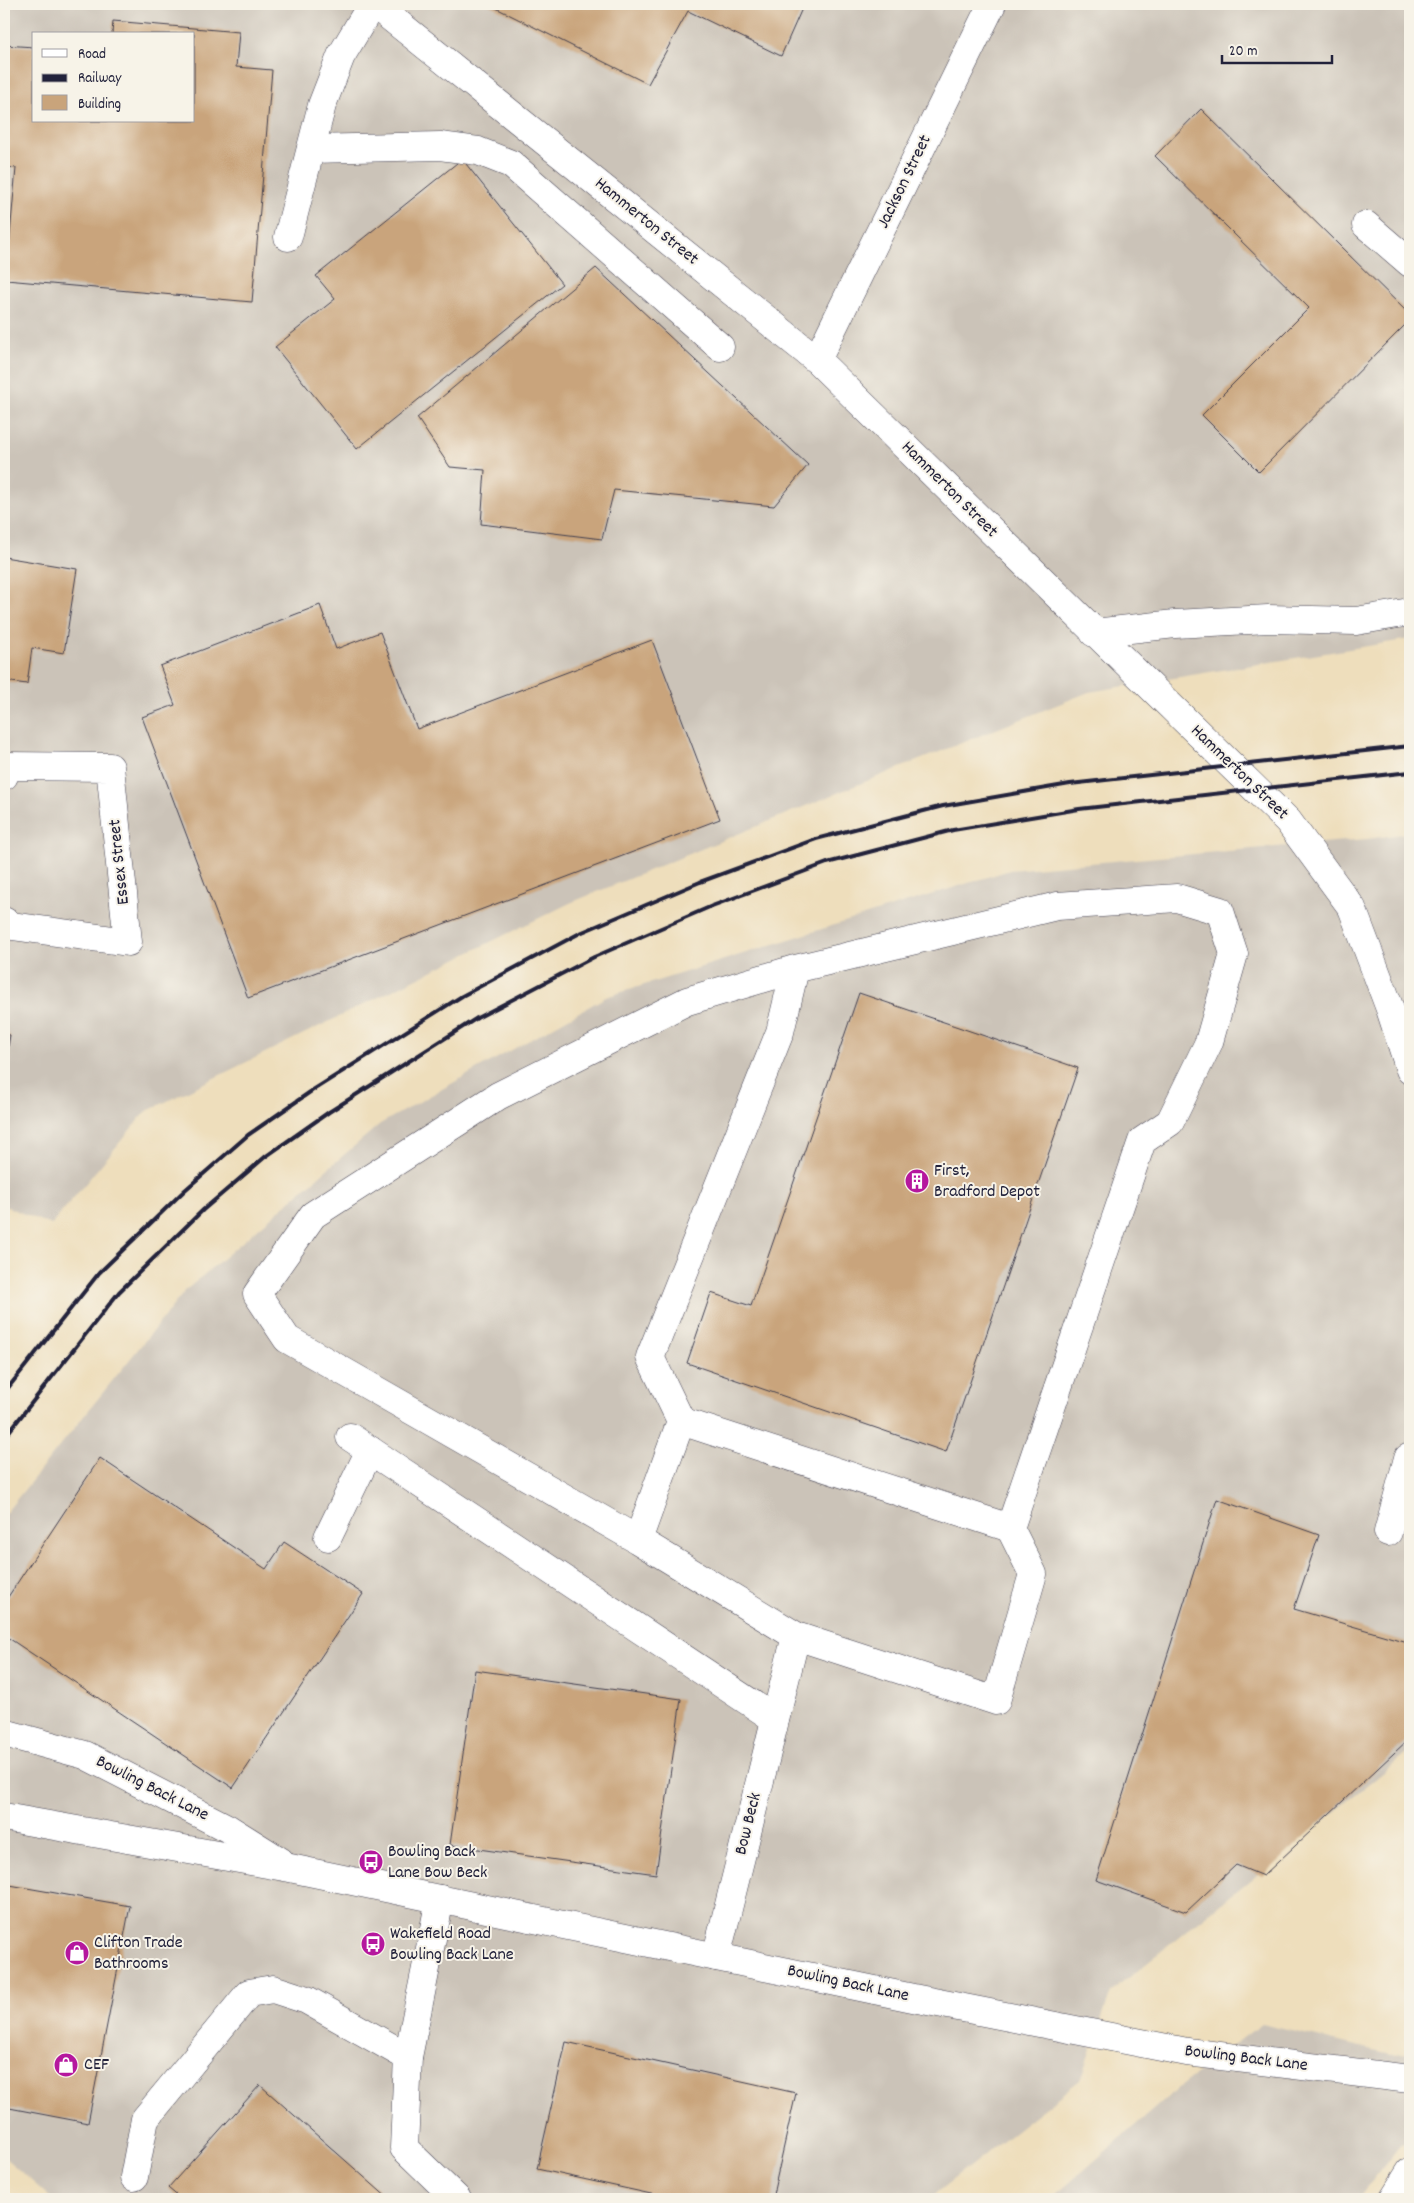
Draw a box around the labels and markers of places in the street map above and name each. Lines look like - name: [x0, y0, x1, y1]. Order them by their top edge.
- place label: First, Bradford Depot: [934, 1159, 1040, 1205]
- building icon: First, Bradford Depot: [904, 1168, 930, 1194]
- place label: Bowling Back Lane Bow Beck: [388, 1840, 488, 1886]
- bus stop icon: Bowling Back Lane Bow Beck: [358, 1849, 384, 1875]
- place label: Wakefield Road Bowling Back Lane: [390, 1922, 514, 1968]
- place label: Clifton Trade Bathrooms: [94, 1931, 183, 1977]
- bus stop icon: Wakefield Road Bowling Back Lane: [360, 1931, 386, 1957]
- shop icon: Clifton Trade Bathrooms: [64, 1940, 90, 1966]
- shop icon: CEF: [53, 2052, 79, 2078]
- place label: CEF: [84, 2053, 109, 2078]

